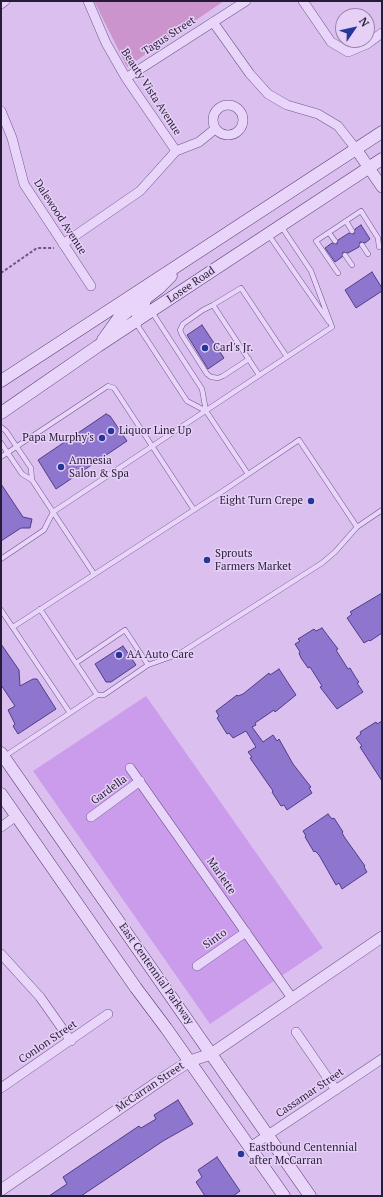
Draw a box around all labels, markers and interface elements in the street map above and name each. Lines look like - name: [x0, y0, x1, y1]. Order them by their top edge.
- north arrow: [335, 8, 375, 48]
- street label: Tagus Street: [140, 14, 198, 58]
- text: N: [356, 14, 372, 29]
- street label: Beauty Vista Avenue: [118, 46, 184, 138]
- street label: Dalewood Avenue: [31, 177, 89, 257]
- street label: Losee Road: [164, 264, 218, 306]
- place label: Carl's Jr.: [213, 341, 253, 355]
- marker: Carl's Jr.: [200, 343, 210, 353]
- place label: Liquor Line Up: [119, 424, 191, 438]
- marker: Liquor Line Up: [106, 426, 116, 436]
- place label: Papa Murphy's: [22, 431, 94, 445]
- marker: Papa Murphy's: [97, 433, 107, 443]
- place label: Amnesia Salon & Spa: [69, 454, 129, 480]
- marker: Amnesia Salon & Spa: [56, 462, 66, 472]
- place label: Eight Turn Crepe: [219, 494, 303, 508]
- marker: Eight Turn Crepe: [306, 496, 316, 506]
- place label: Sprouts Farmers Market: [215, 547, 292, 573]
- marker: Sprouts Farmers Market: [202, 555, 212, 565]
- place label: AA Auto Care: [127, 648, 194, 662]
- marker: AA Auto Care: [114, 650, 124, 660]
- street label: Gardella: [88, 773, 130, 807]
- street label: Marlette: [204, 855, 238, 897]
- street label: East Centennial Parkway: [116, 921, 196, 1027]
- street label: Sinto: [201, 926, 229, 952]
- street label: Conlon Street: [16, 1018, 80, 1066]
- street label: McCarran Street: [113, 1059, 187, 1115]
- street label: Cassamar Street: [274, 1065, 346, 1121]
- place label: Eastbound Centennial after McCarran: [249, 1141, 357, 1167]
- marker: Eastbound Centennial after McCarran: [236, 1149, 246, 1159]

